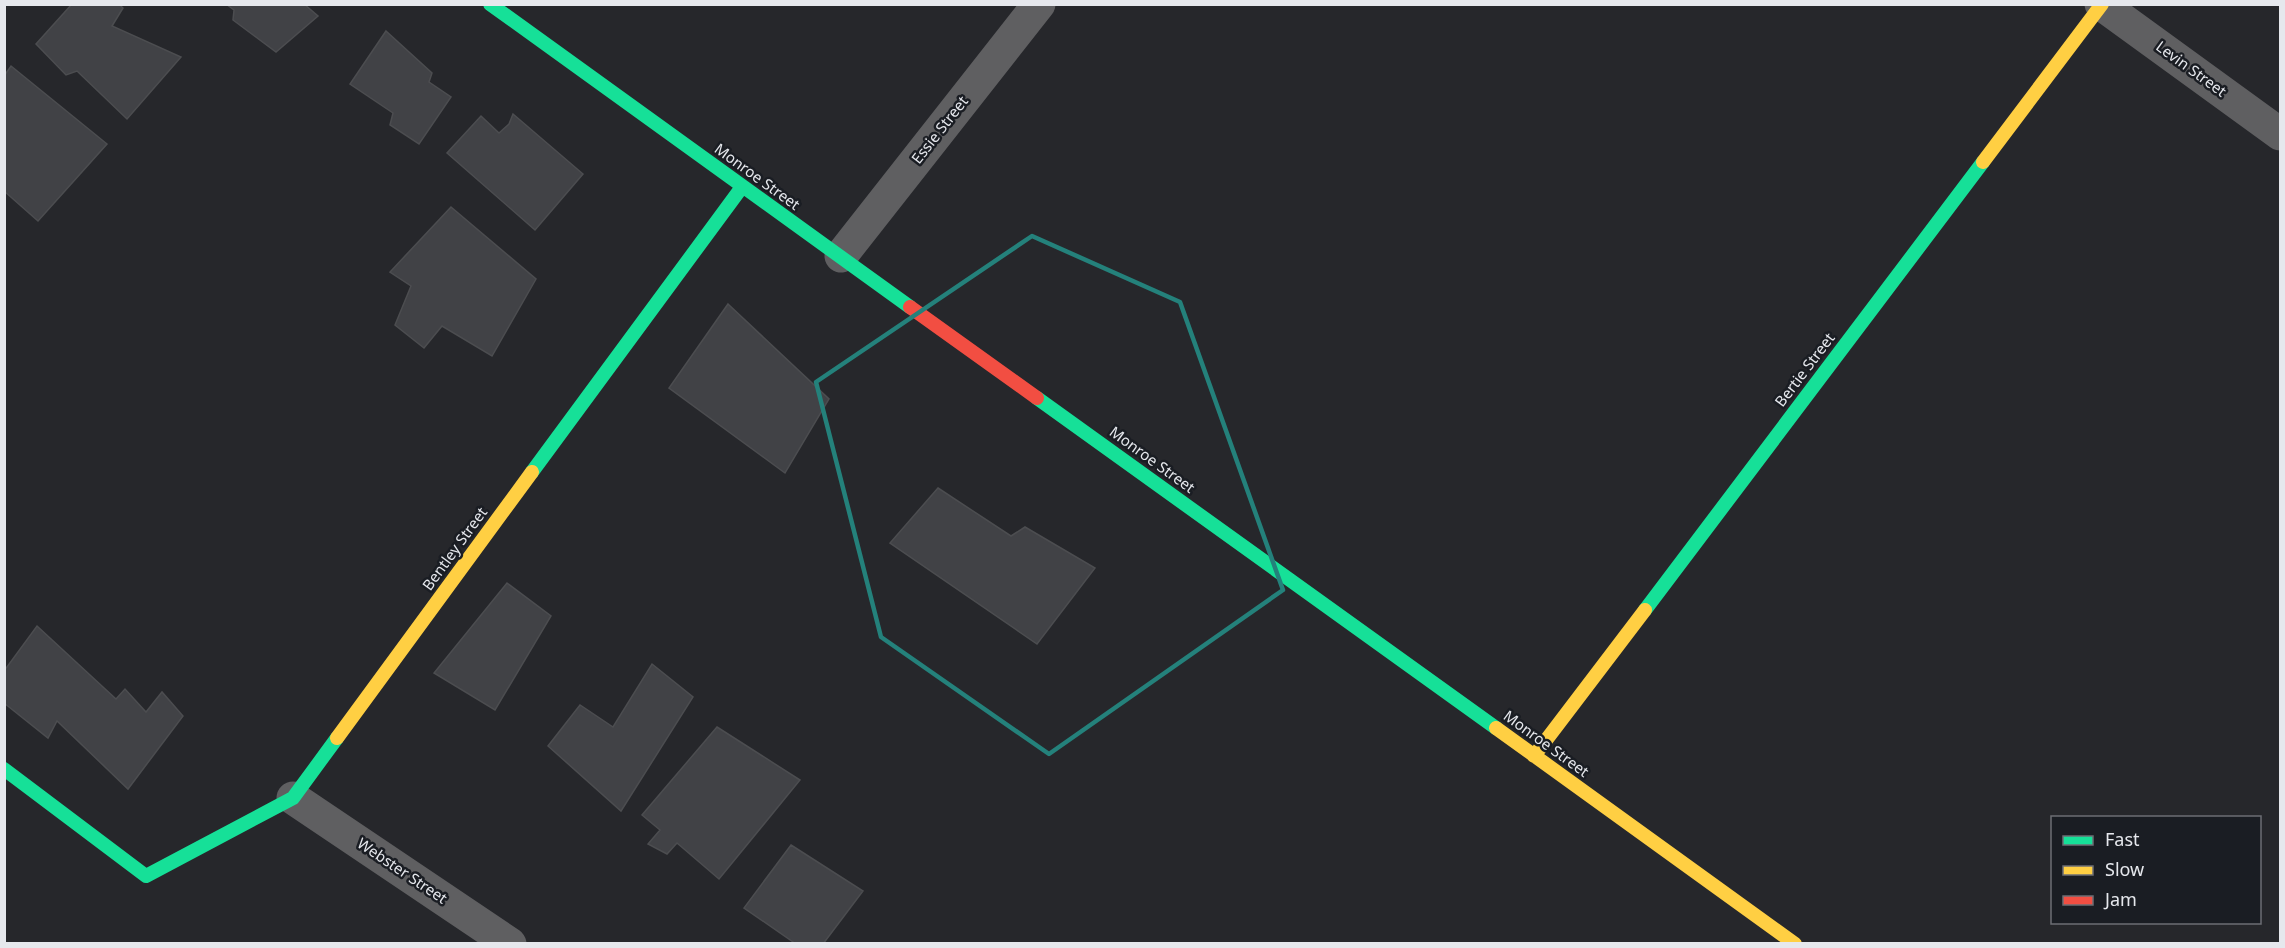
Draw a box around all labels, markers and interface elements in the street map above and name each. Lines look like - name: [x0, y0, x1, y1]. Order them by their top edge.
- street label: Levin Street: [2152, 36, 2231, 101]
- street label: Essie Street: [906, 91, 972, 167]
- street label: Monroe Street: [711, 138, 805, 214]
- street label: Bertie Street: [1770, 328, 1839, 411]
- street label: Monroe Street: [1106, 421, 1200, 497]
- street label: Bentley Street: [417, 502, 492, 594]
- street label: Monroe Street: [1500, 705, 1594, 781]
- legend: [2051, 816, 2261, 924]
- text: Fast: [2105, 827, 2140, 851]
- street label: Webster Street: [354, 833, 452, 908]
- text: Slow: [2105, 857, 2144, 881]
- text: Jam: [2103, 887, 2137, 911]

